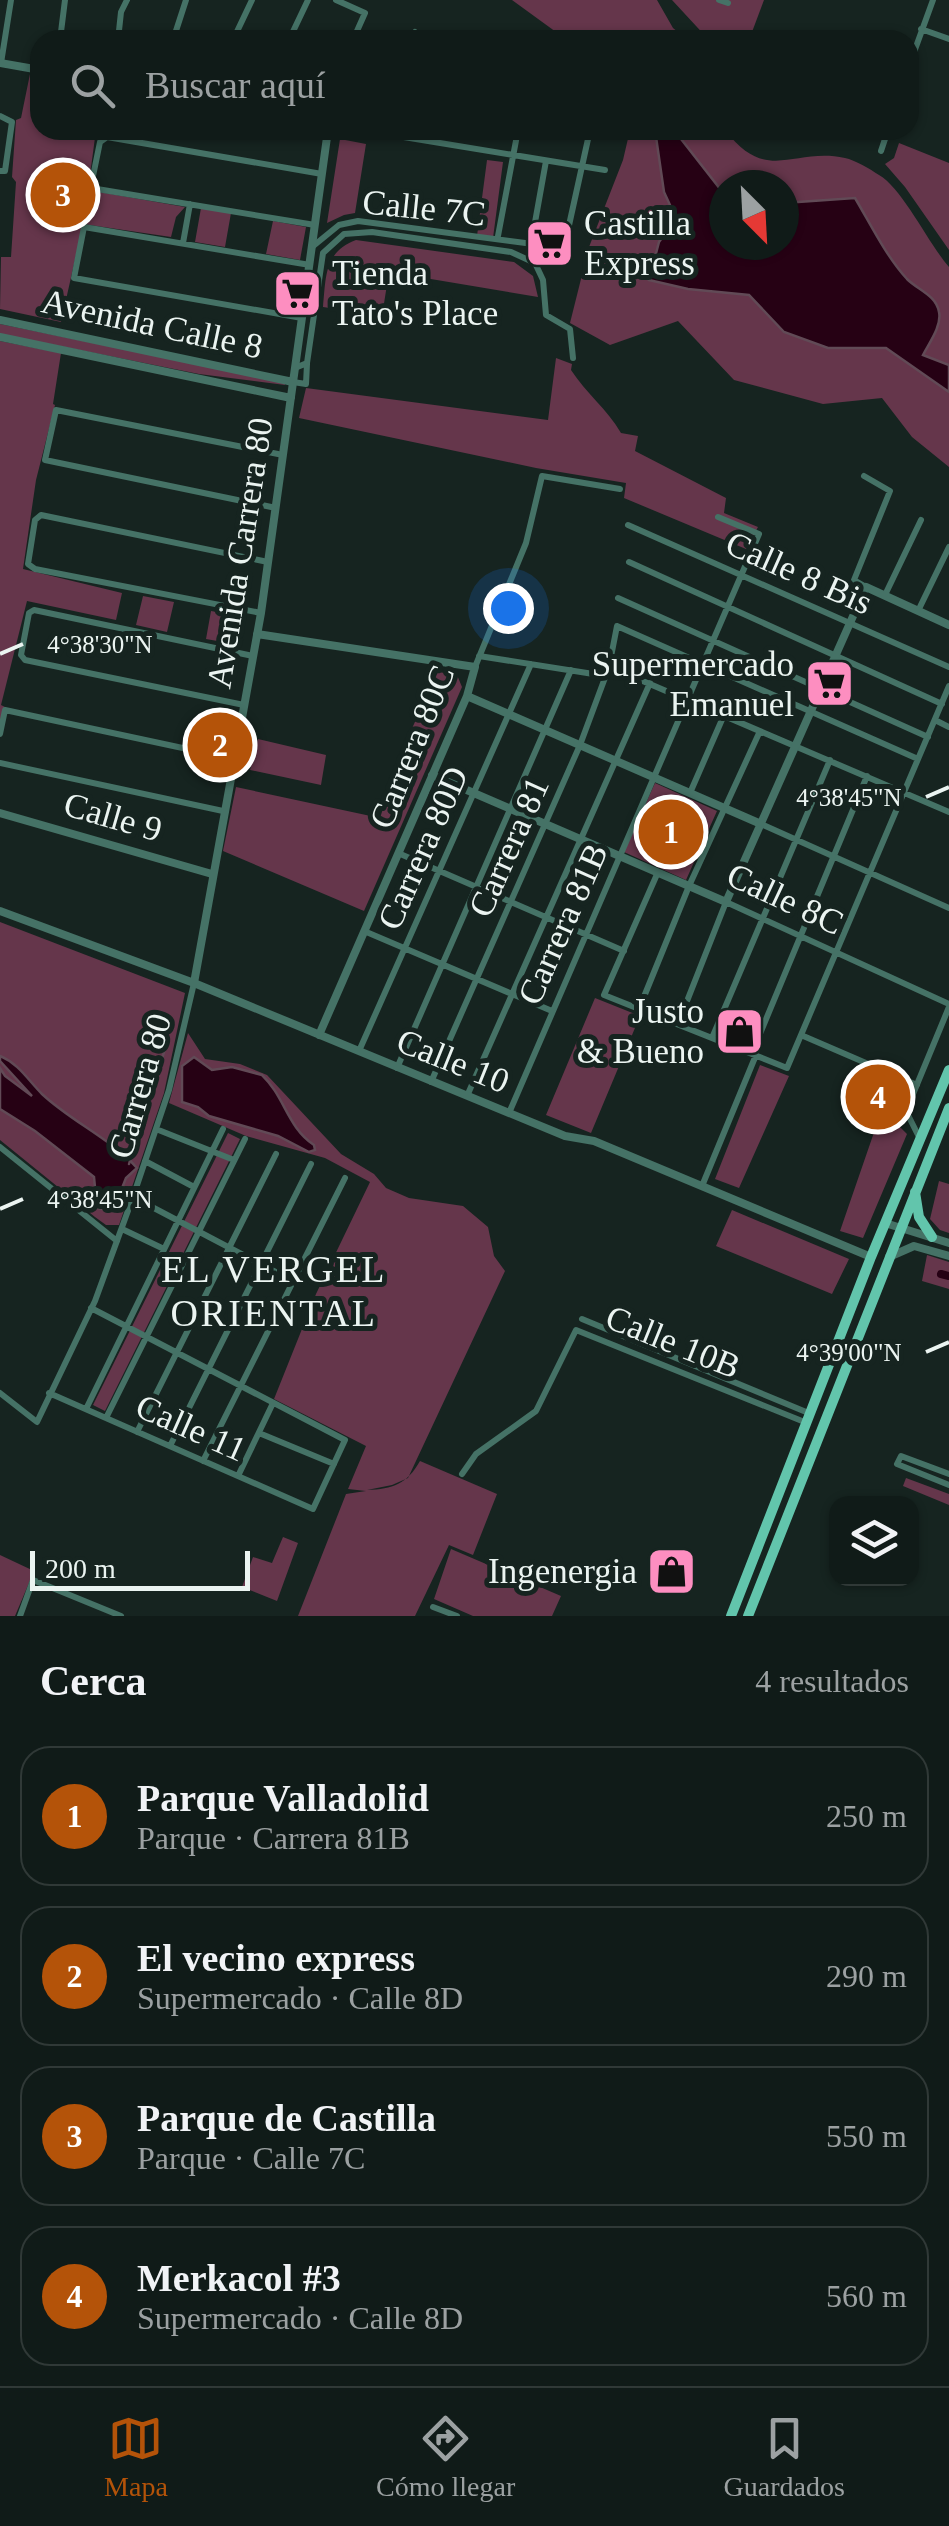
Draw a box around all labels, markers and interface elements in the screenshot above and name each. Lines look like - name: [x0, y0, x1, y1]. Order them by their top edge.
- search box: [30, 30, 919, 140]
- icon: search: [65, 58, 120, 113]
- text: Buscar aquí: [145, 64, 325, 106]
- pin: 3: [30, 158, 96, 232]
- north arrow: [709, 170, 799, 260]
- street label: Calle 7C: [361, 182, 487, 234]
- place label: Castilla Express: [584, 204, 695, 283]
- supermarket icon: Castilla Express: [523, 217, 575, 269]
- place label: Tienda Tato's Place: [332, 254, 498, 333]
- supermarket icon: Tienda Tato's Place: [271, 267, 323, 319]
- street label: Avenida Calle 8: [38, 282, 266, 366]
- street label: Avenida Carrera 80: [199, 415, 281, 691]
- street label: Calle 8 Bis: [720, 524, 878, 622]
- your location: [483, 583, 534, 634]
- text: 4°38'30"N: [47, 631, 153, 658]
- place label: Supermercado Emanuel: [592, 645, 794, 724]
- supermarket icon: Supermercado Emanuel: [803, 658, 855, 710]
- street label: Carrera 80C: [362, 660, 462, 834]
- pin: 2: [188, 708, 252, 782]
- street label: Carrera 80D: [370, 761, 476, 935]
- street label: Carrera 81: [461, 771, 557, 923]
- street label: Calle 9: [60, 784, 166, 850]
- text: 4°38'45"N: [796, 784, 902, 811]
- pin: 1: [638, 794, 704, 870]
- street label: Carrera 81B: [510, 837, 616, 1011]
- street label: Calle 8C: [721, 855, 849, 943]
- place label: Justo & Bueno: [577, 992, 704, 1071]
- shop icon: Justo & Bueno: [713, 1005, 765, 1057]
- street label: Carrera 80: [101, 1009, 179, 1163]
- street label: Calle 10: [391, 1021, 515, 1101]
- pin: 4: [846, 1060, 910, 1134]
- text: 4°38'45"N: [47, 1186, 153, 1213]
- district label: EL VERGEL ORIENTAL: [161, 1248, 387, 1334]
- street label: Calle 10B: [600, 1298, 746, 1386]
- text: 4°39'00"N: [796, 1339, 902, 1366]
- street label: Calle 11: [130, 1387, 252, 1469]
- map controls: [829, 1496, 919, 1586]
- button: layers: [829, 1496, 919, 1586]
- shop icon: Ingenergia: [646, 1545, 698, 1597]
- scale bar: [30, 1546, 250, 1590]
- place label: Ingenergia: [488, 1552, 637, 1591]
- text: 200 m: [45, 1553, 116, 1584]
- text: Cerca: [40, 1658, 147, 1704]
- text: 4 resultados: [755, 1663, 909, 1699]
- text: Parque Valladolid: [137, 1777, 429, 1819]
- text: 1: [67, 1798, 83, 1834]
- text: 250 m: [826, 1798, 907, 1834]
- text: Parque · Carrera 81B: [137, 1820, 410, 1856]
- text: El vecino express: [137, 1937, 415, 1979]
- text: 2: [67, 1958, 83, 1994]
- text: 290 m: [826, 1958, 907, 1994]
- text: Supermercado · Calle 8D: [137, 1980, 463, 2016]
- text: Parque de Castilla: [137, 2097, 436, 2139]
- text: 3: [67, 2118, 83, 2154]
- text: 550 m: [826, 2118, 907, 2154]
- text: Parque · Calle 7C: [137, 2140, 365, 2176]
- text: Merkacol #3: [137, 2257, 341, 2299]
- text: 4: [67, 2278, 83, 2314]
- text: 560 m: [826, 2278, 907, 2314]
- text: Supermercado · Calle 8D: [137, 2300, 463, 2336]
- tab: Mapa: [104, 2411, 168, 2503]
- tab: Cómo llegar: [376, 2411, 515, 2503]
- tab: Guardados: [724, 2411, 845, 2503]

